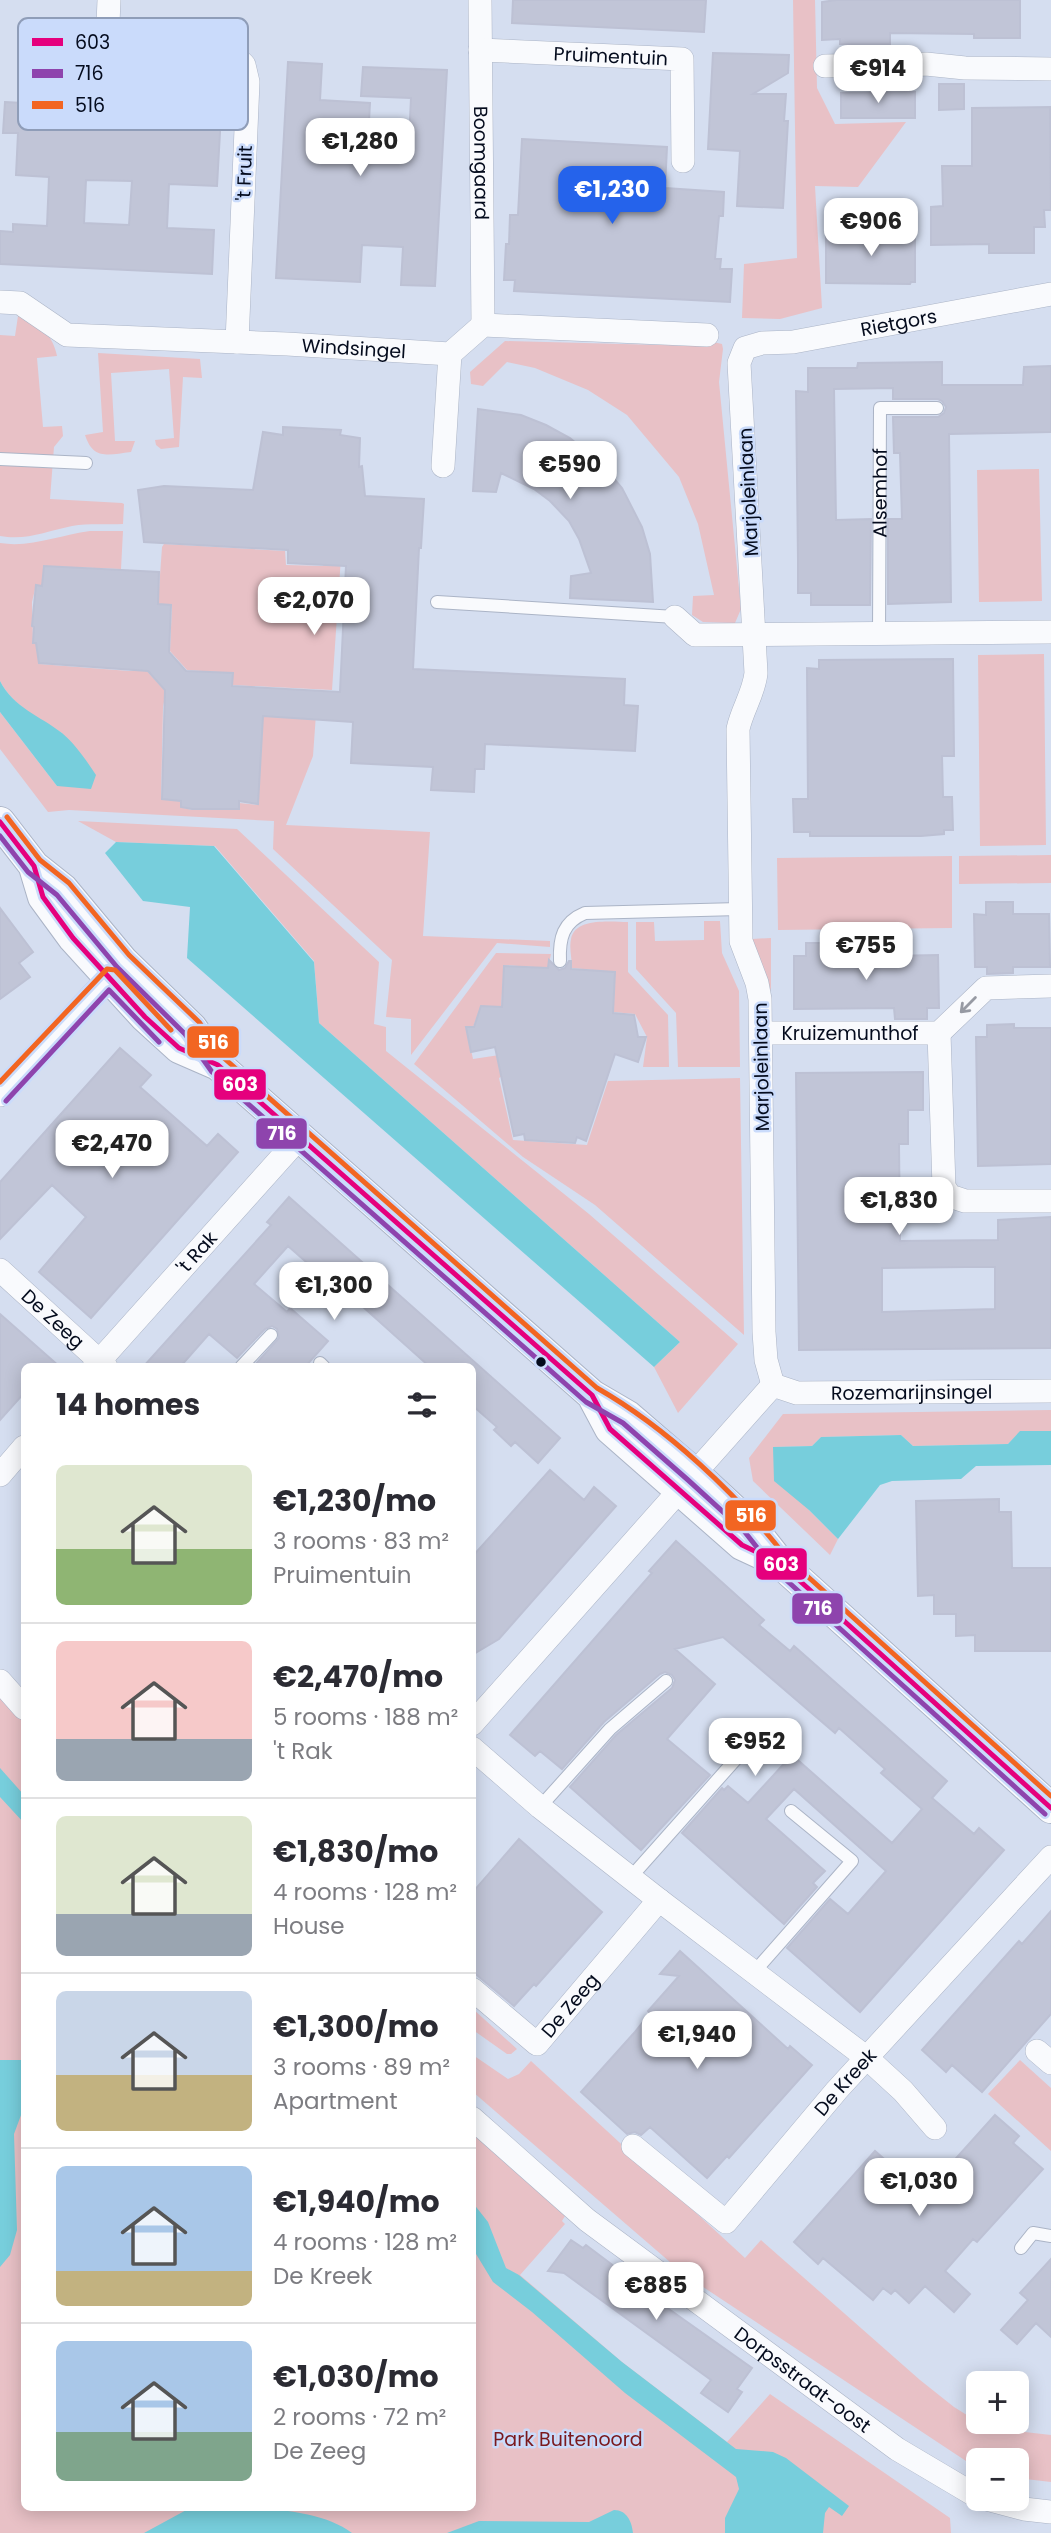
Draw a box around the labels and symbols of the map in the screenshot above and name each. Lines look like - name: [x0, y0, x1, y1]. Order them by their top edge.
- legend: [18, 18, 248, 130]
- text: 603: [75, 29, 110, 56]
- street label: Pruimentuin: [553, 40, 669, 72]
- pin: €914: [837, 46, 919, 105]
- text: 716: [75, 60, 104, 87]
- text: 516: [75, 92, 105, 119]
- street label: Boomgaard: [467, 106, 495, 220]
- pin: €1,280: [303, 118, 417, 178]
- street label: 't Fruit: [230, 145, 259, 201]
- pin: €1,230: [555, 166, 669, 226]
- pin: €906: [830, 198, 912, 258]
- street label: Rietgors: [858, 303, 939, 343]
- street label: Windsingel: [301, 332, 407, 365]
- street label: Marjoleinlaan: [732, 427, 765, 557]
- pin: €590: [529, 442, 611, 501]
- street label: Alsemhof: [866, 448, 894, 538]
- pin: €2,070: [257, 578, 371, 637]
- pin: €755: [825, 922, 907, 982]
- one-way arrow: [960, 996, 977, 1013]
- street label: Marjoleinlaan: [747, 1002, 776, 1132]
- street label: Kruizemunthof: [781, 1020, 919, 1047]
- line badge: 516: [186, 1025, 240, 1059]
- text: 516: [197, 1029, 229, 1056]
- line badge: 603: [213, 1068, 267, 1101]
- text: 603: [222, 1071, 258, 1098]
- line badge: 716: [255, 1117, 308, 1150]
- pin: €2,470: [55, 1120, 169, 1180]
- text: 716: [267, 1120, 297, 1147]
- pin: €1,830: [842, 1178, 956, 1237]
- street label: 't Rak: [171, 1225, 224, 1280]
- pin: €1,300: [277, 1262, 391, 1322]
- street label: De Zeeg: [15, 1283, 90, 1355]
- unlabelled marker: [534, 1355, 548, 1369]
- street label: Rozemarijnsingel: [831, 1378, 993, 1407]
- line badge: 516: [724, 1499, 777, 1532]
- text: 516: [735, 1502, 767, 1529]
- line badge: 603: [755, 1547, 808, 1581]
- text: 603: [763, 1551, 799, 1578]
- line badge: 716: [791, 1592, 844, 1625]
- text: 716: [803, 1595, 833, 1622]
- pin: €952: [714, 1718, 796, 1778]
- street label: De Zeeg: [535, 1967, 605, 2044]
- pin: €1,940: [640, 2011, 754, 2071]
- street label: De Kreek: [808, 2042, 883, 2122]
- pin: €1,030: [862, 2158, 976, 2218]
- pin: €885: [615, 2262, 697, 2322]
- street label: Dorpsstraat-oost: [729, 2320, 876, 2439]
- park label: Park Buitenoord: [493, 2426, 643, 2453]

